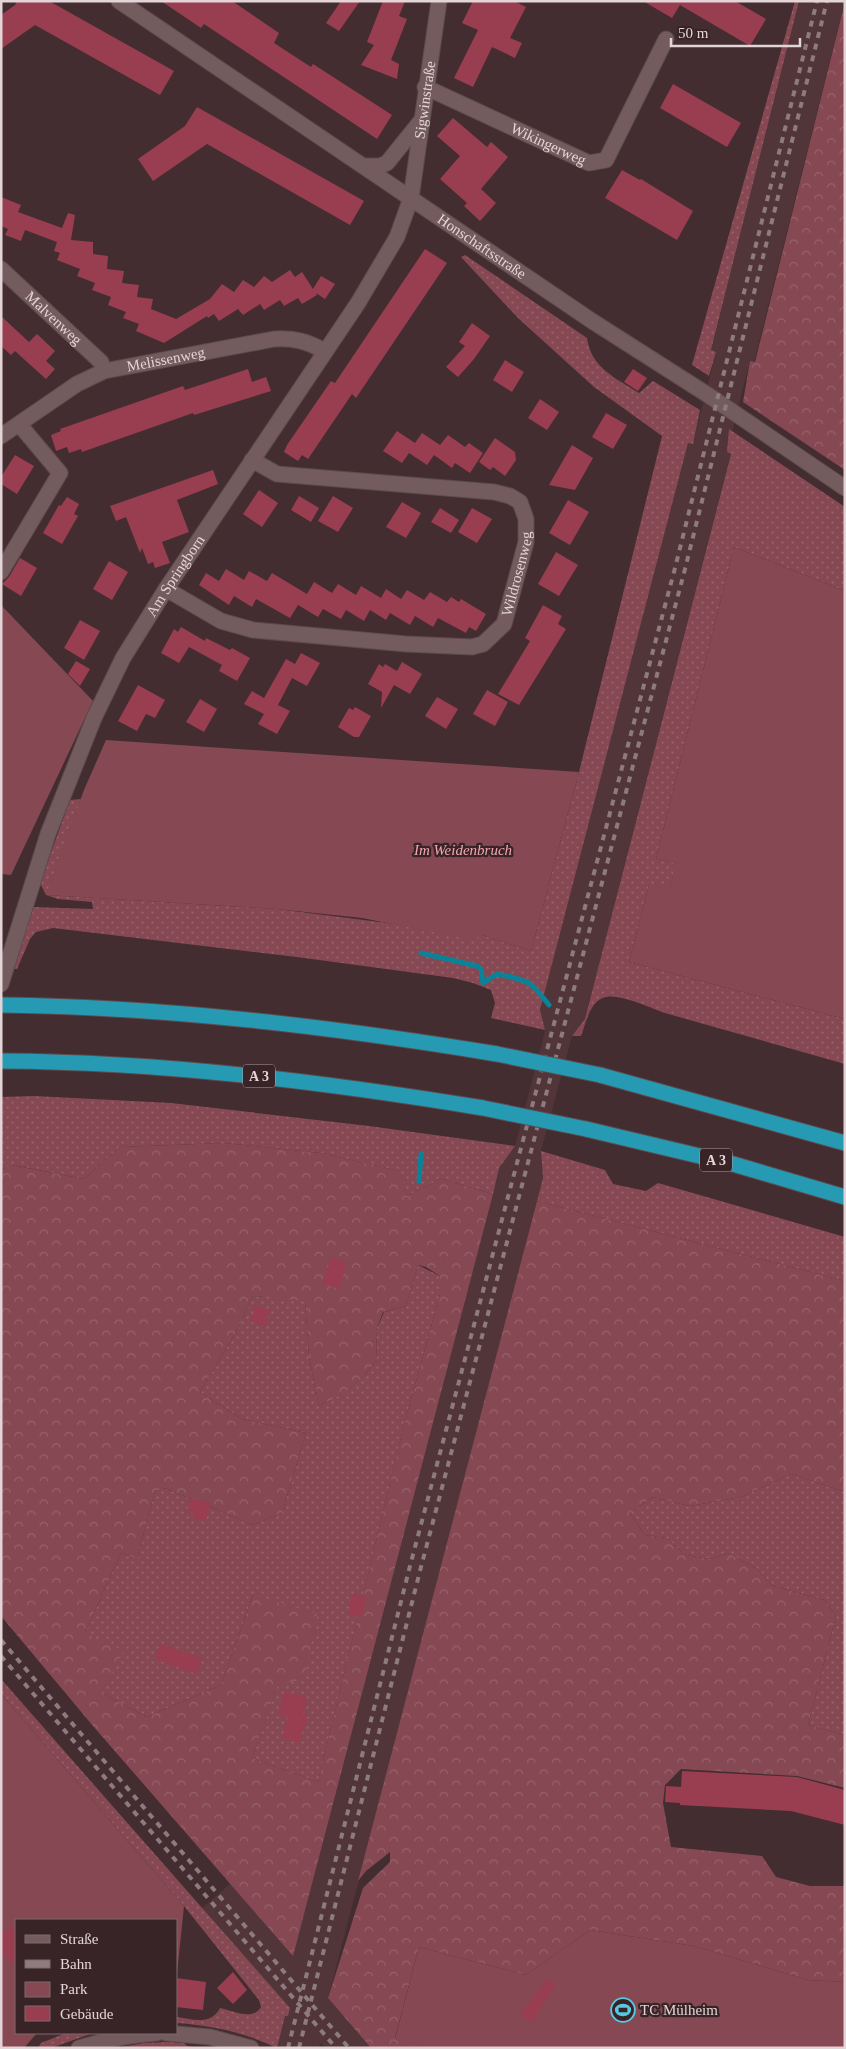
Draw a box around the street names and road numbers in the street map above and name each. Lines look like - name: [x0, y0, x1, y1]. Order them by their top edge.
- street label: Sigwinstraße: [411, 60, 438, 140]
- street label: Wikingerweg: [508, 120, 589, 169]
- street label: Honschaftsstraße: [434, 211, 529, 282]
- street label: Malvenweg: [22, 288, 85, 348]
- street label: Melissenweg: [125, 344, 207, 375]
- street label: Wildrosenweg: [498, 531, 535, 618]
- street label: Am Springborn: [143, 532, 208, 619]
- road number: A 3: [243, 1064, 275, 1088]
- road number: A 3: [700, 1148, 732, 1172]

